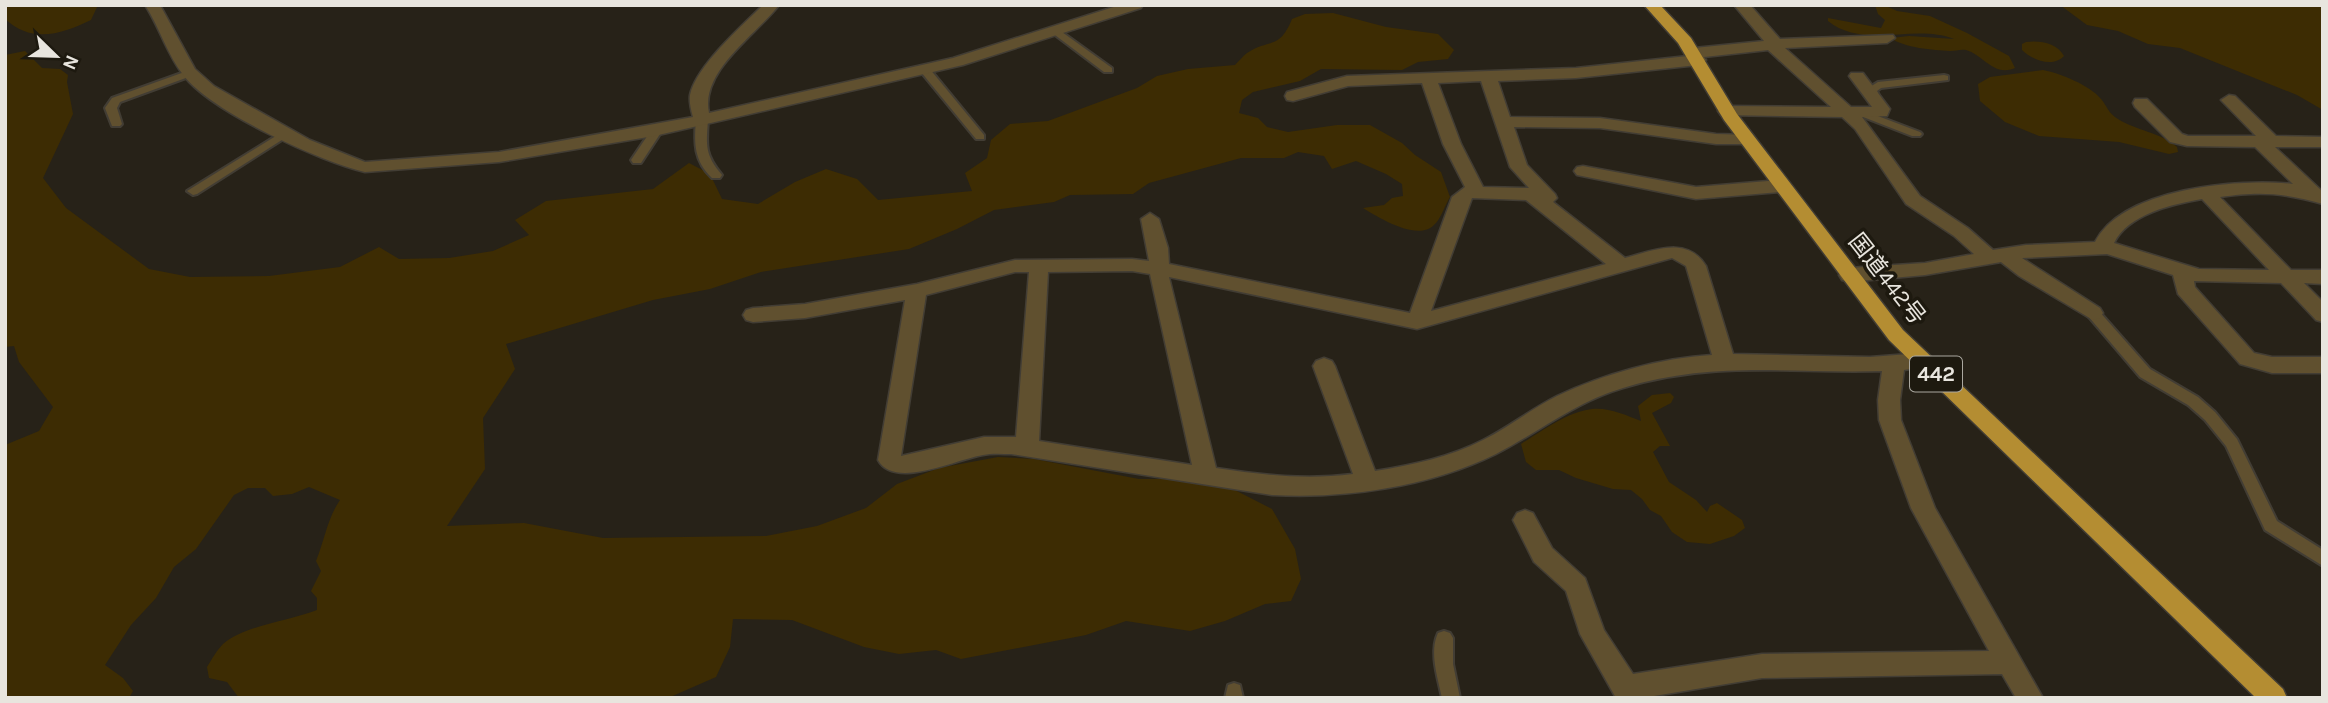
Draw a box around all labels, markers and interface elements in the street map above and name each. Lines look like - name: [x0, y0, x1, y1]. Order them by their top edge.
- north arrow: [21, 21, 91, 91]
- text: N: [58, 52, 84, 73]
- street label: 国道442号: [1843, 228, 1931, 330]
- road number: 442: [1910, 356, 1962, 392]

